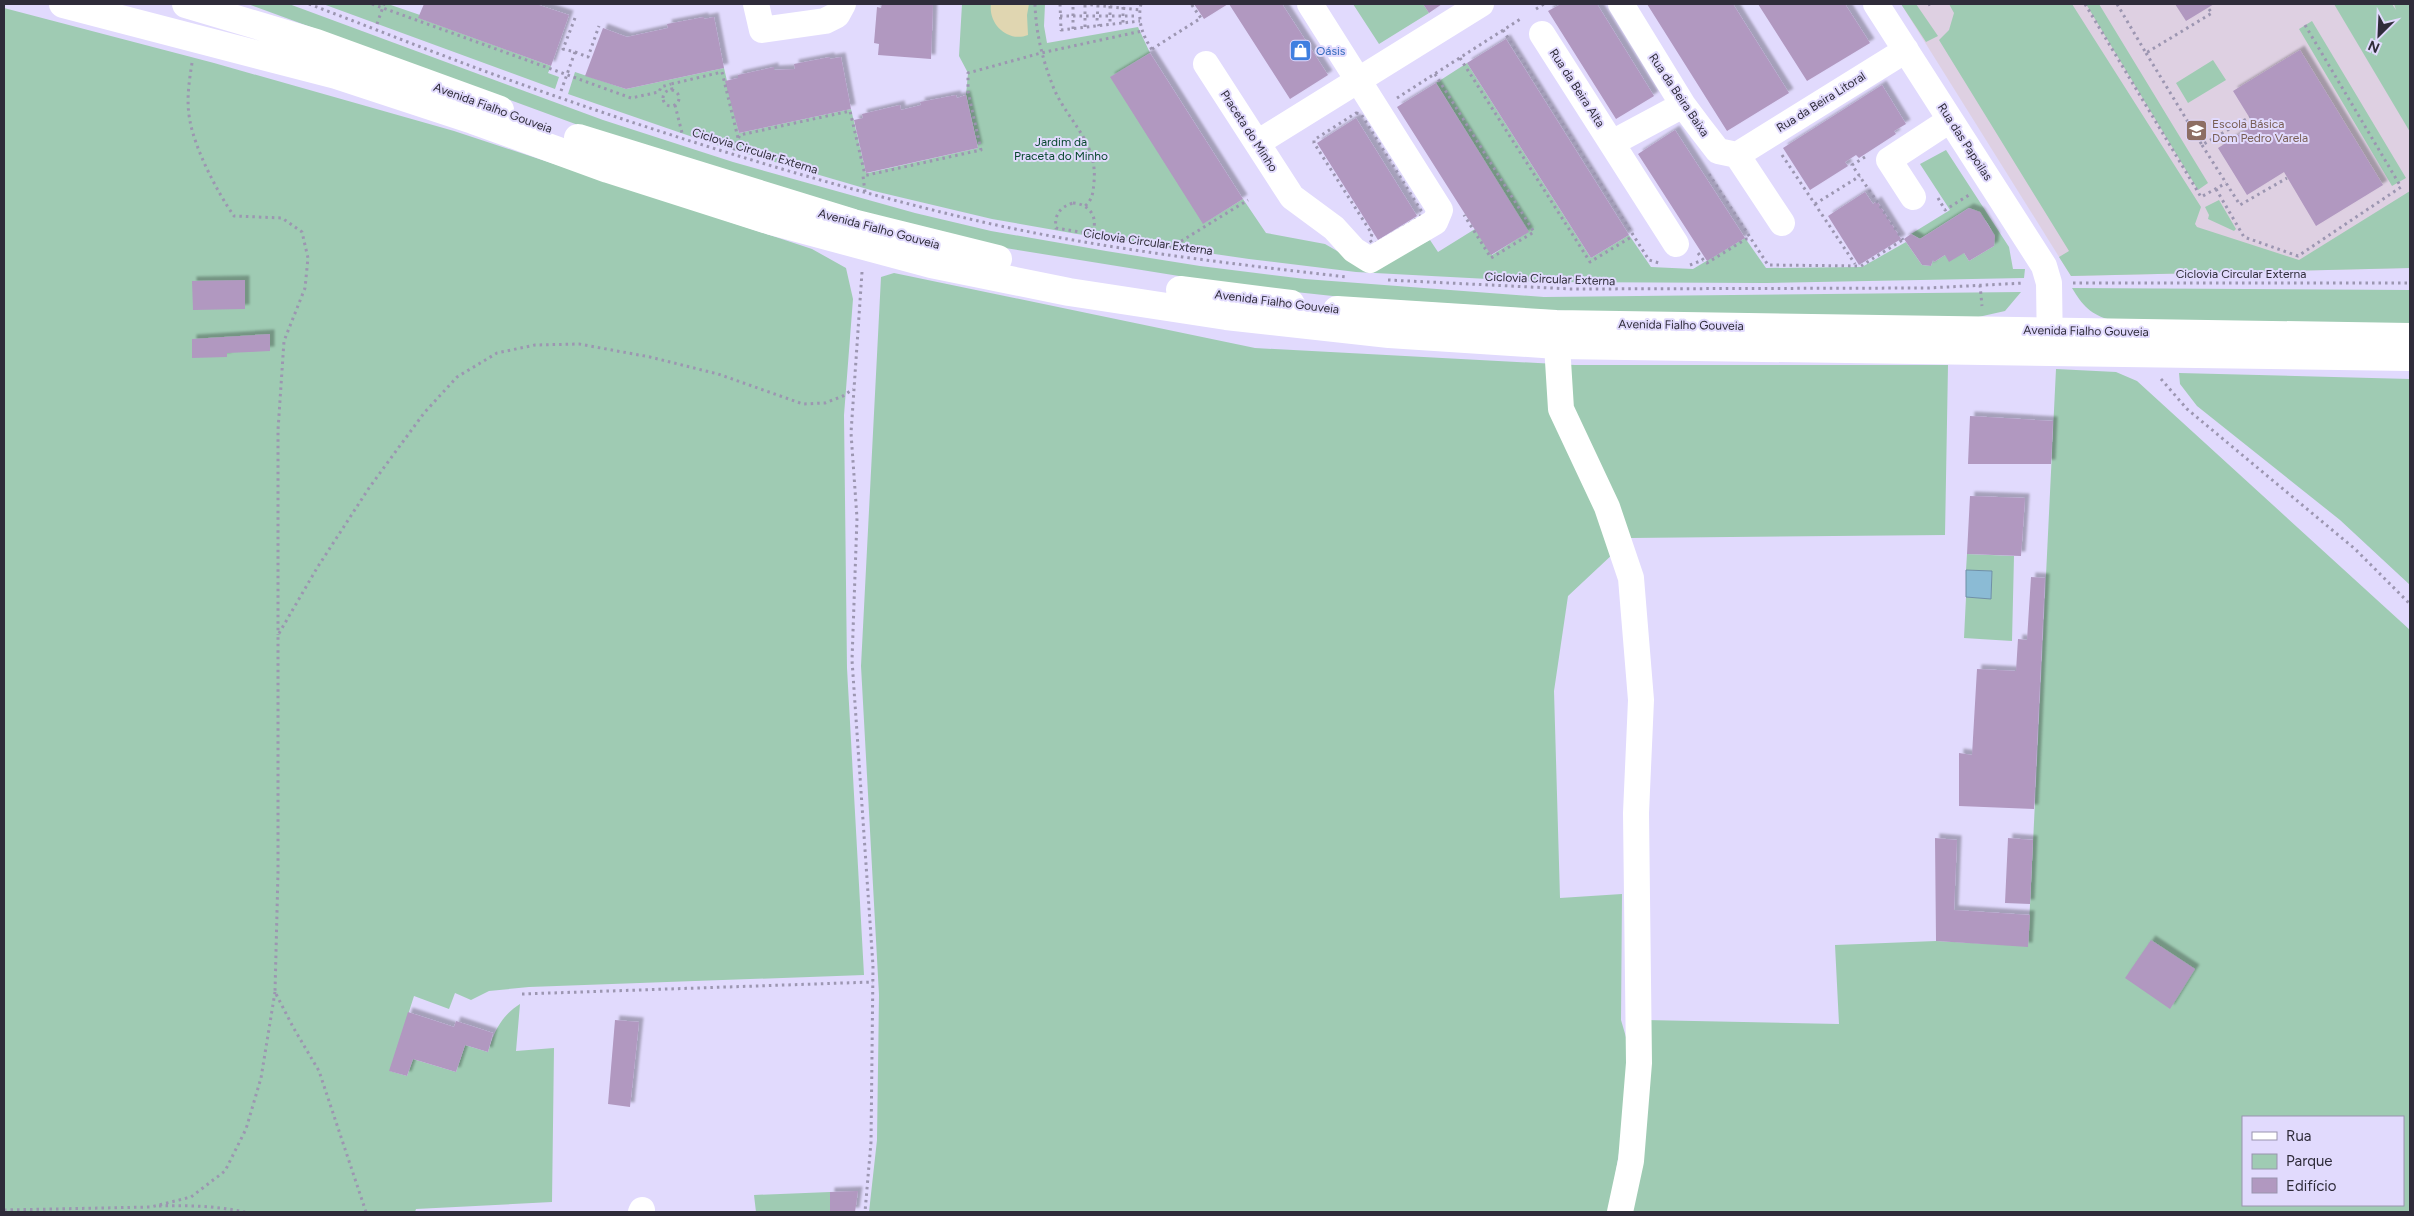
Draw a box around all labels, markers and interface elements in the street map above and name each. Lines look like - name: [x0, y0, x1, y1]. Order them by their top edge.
- north arrow: [2354, 10, 2404, 60]
- text: N: [2366, 36, 2382, 56]
- shop icon: Oásis: [1288, 39, 1312, 63]
- place label: Oásis: [1316, 44, 1346, 58]
- street label: Rua da Beira Alta: [1546, 46, 1608, 130]
- street label: Rua da Beira Baixa: [1646, 51, 1712, 139]
- street label: Rua da Beira Litoral: [1774, 69, 1868, 135]
- street label: Avenida Fialho Gouveia: [432, 80, 554, 136]
- street label: Praceta do Minho: [1218, 88, 1280, 174]
- street label: Rua das Papoilas: [1935, 101, 1995, 184]
- place label: Escola Básica Dom Pedro Varela: [2212, 117, 2308, 145]
- school or university icon: Escola Básica Dom Pedro Varela: [2184, 119, 2208, 143]
- street label: Ciclovia Circular Externa: [690, 125, 820, 177]
- park label: Jardim da Praceta do Minho: [1014, 135, 1108, 163]
- street label: Avenida Fialho Gouveia: [817, 206, 941, 252]
- street label: Ciclovia Circular Externa: [1082, 226, 1214, 258]
- street label: Ciclovia Circular Externa: [2176, 267, 2306, 281]
- street label: Ciclovia Circular Externa: [1484, 270, 1616, 288]
- street label: Avenida Fialho Gouveia: [1214, 287, 1340, 317]
- street label: Avenida Fialho Gouveia: [1618, 317, 1744, 333]
- street label: Avenida Fialho Gouveia: [2023, 323, 2149, 339]
- legend: [2242, 1116, 2404, 1206]
- text: Rua: [2286, 1127, 2311, 1145]
- text: Parque: [2286, 1152, 2333, 1170]
- text: Edifício: [2286, 1177, 2337, 1195]

